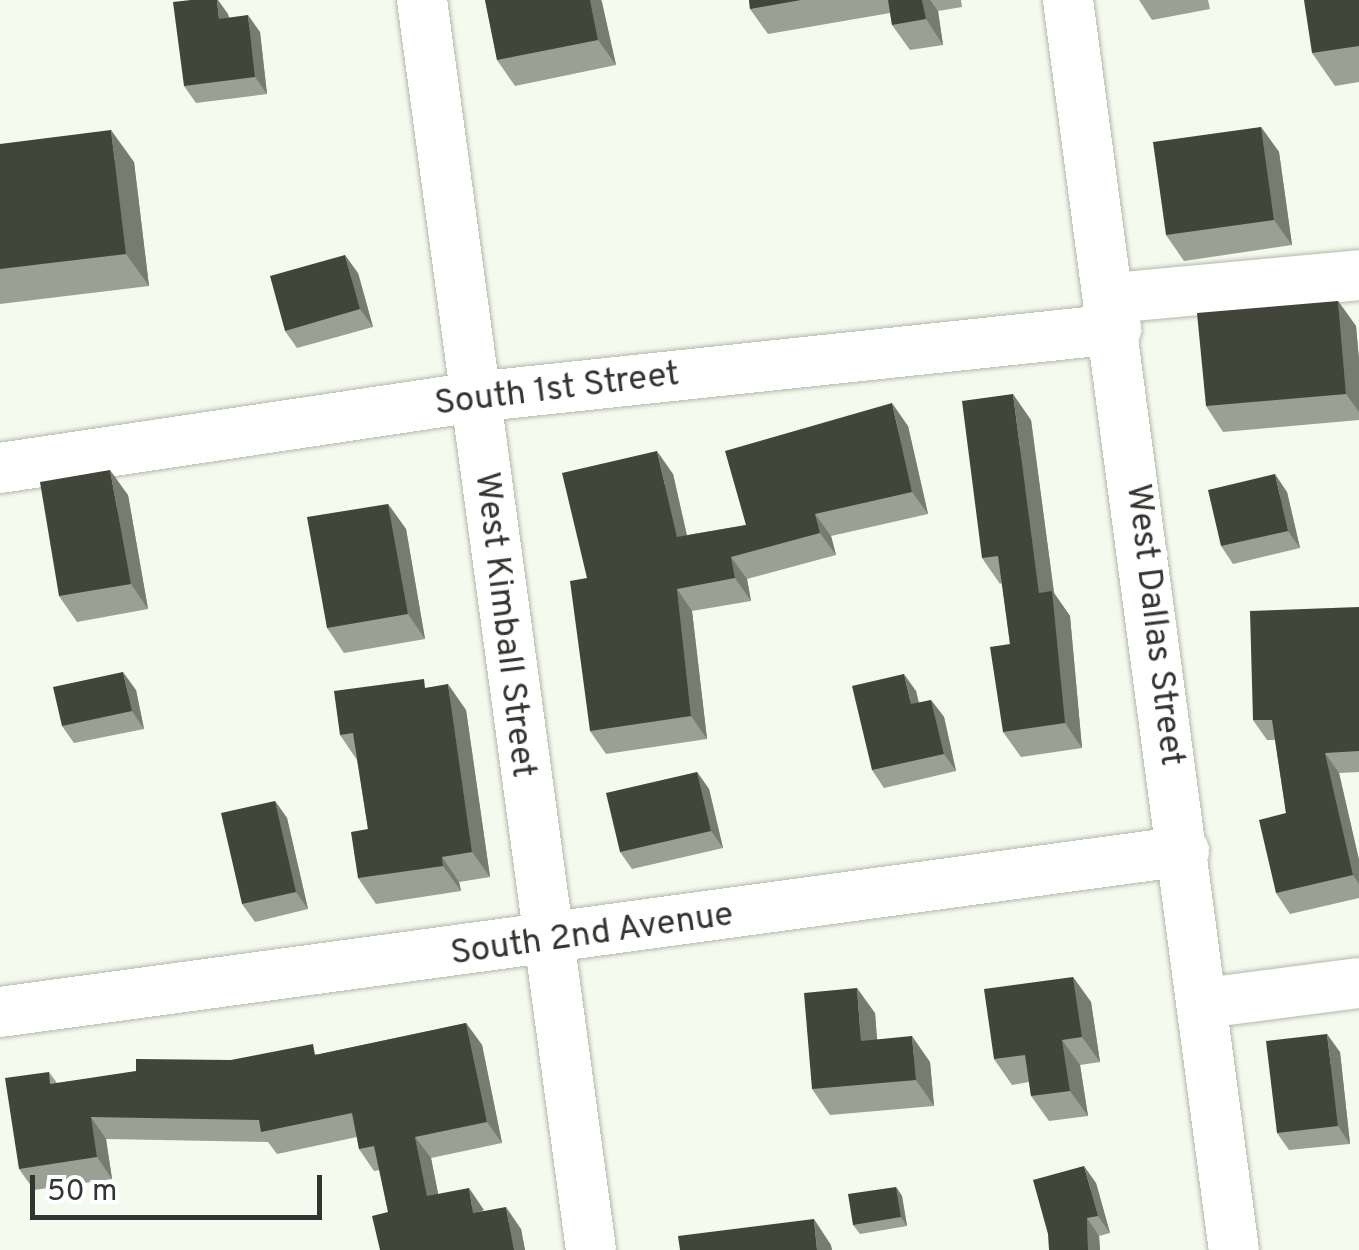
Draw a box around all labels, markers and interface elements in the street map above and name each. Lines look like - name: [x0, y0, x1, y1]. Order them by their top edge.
- street label: South 1st Street: [432, 354, 682, 426]
- street label: West Kimball Street: [464, 470, 544, 780]
- street label: West Dallas Street: [1116, 481, 1192, 769]
- street label: South 2nd Avenue: [447, 894, 737, 976]
- scale bar: [35, 1155, 328, 1217]
- text: 50 m: [47, 1174, 117, 1211]

